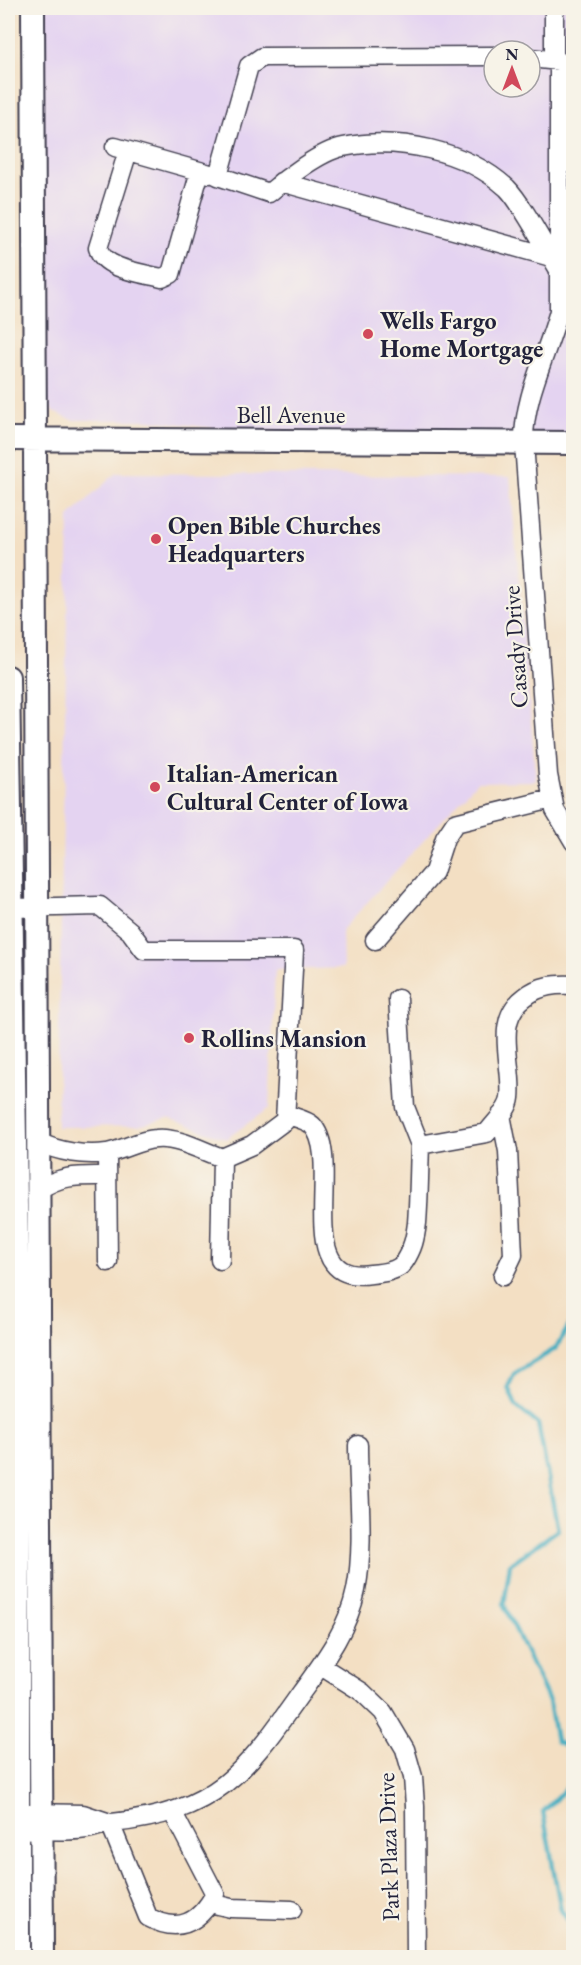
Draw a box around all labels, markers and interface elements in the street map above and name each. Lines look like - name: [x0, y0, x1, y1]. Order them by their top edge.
- north arrow: [482, 39, 542, 99]
- text: N: [506, 44, 519, 65]
- place label: Wells Fargo Home Mortgage: [380, 305, 543, 365]
- marker: Wells Fargo Home Mortgage: [361, 327, 375, 341]
- street label: Bell Avenue: [237, 399, 345, 430]
- place label: Open Bible Churches Headquarters: [168, 510, 381, 570]
- marker: Open Bible Churches Headquarters: [149, 532, 163, 546]
- street label: Casady Drive: [495, 585, 535, 709]
- place label: Italian-American Cultural Center of Iowa: [167, 758, 409, 817]
- marker: Italian-American Cultural Center of Iowa: [148, 780, 162, 794]
- place label: Rollins Mansion: [201, 1023, 367, 1054]
- marker: Rollins Mansion: [182, 1031, 196, 1045]
- street label: Park Plaza Drive: [370, 1772, 406, 1922]

